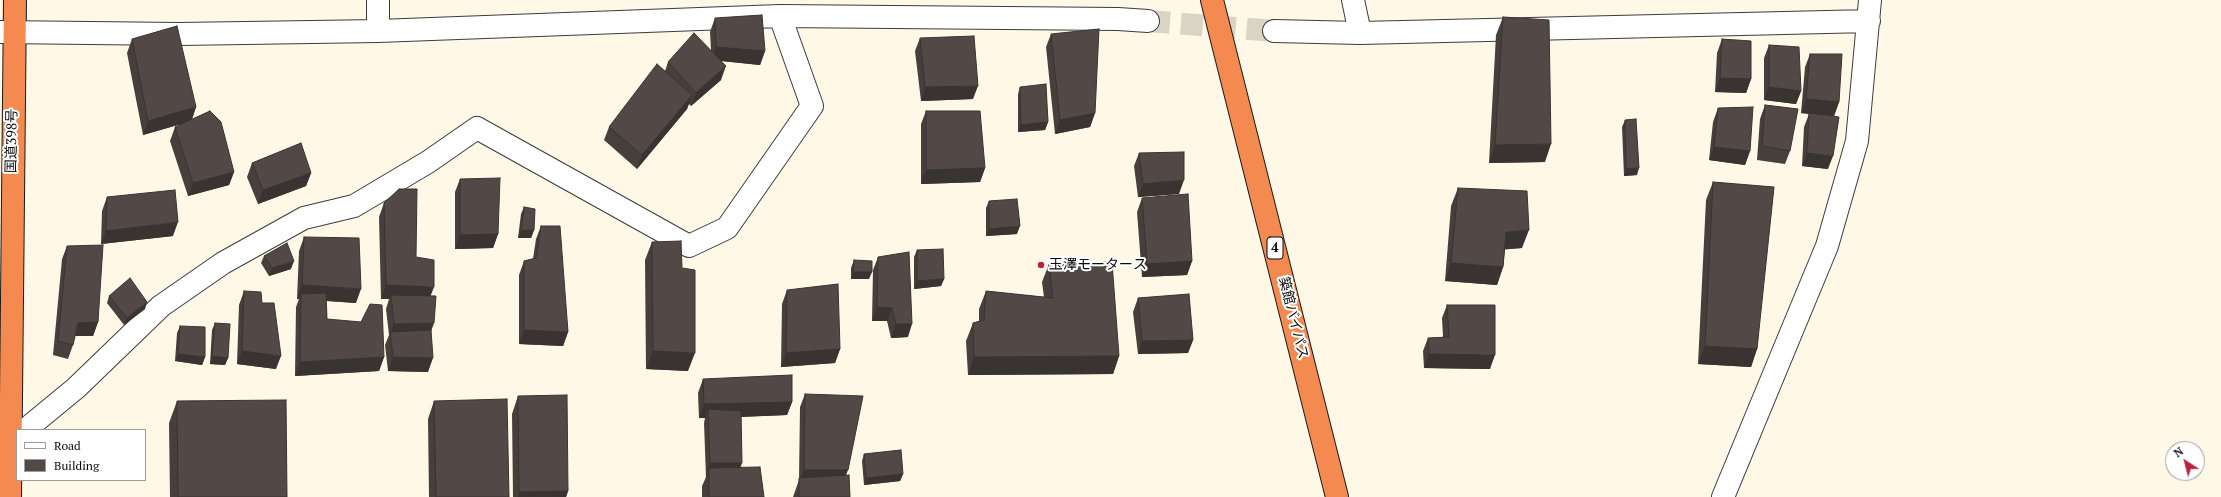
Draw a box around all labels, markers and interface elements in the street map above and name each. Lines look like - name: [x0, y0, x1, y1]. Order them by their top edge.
- street label: 国道398号: [3, 109, 21, 173]
- road number: 4: [1267, 237, 1283, 259]
- place label: 玉澤モータース: [1049, 257, 1147, 273]
- marker: 玉澤モータース: [1036, 260, 1046, 270]
- street label: 築館バイパス: [1275, 275, 1311, 361]
- legend: [16, 429, 146, 481]
- text: Road: [54, 438, 81, 453]
- north arrow: [2165, 441, 2205, 481]
- text: N: [2171, 444, 2186, 460]
- text: Building: [54, 458, 99, 473]

